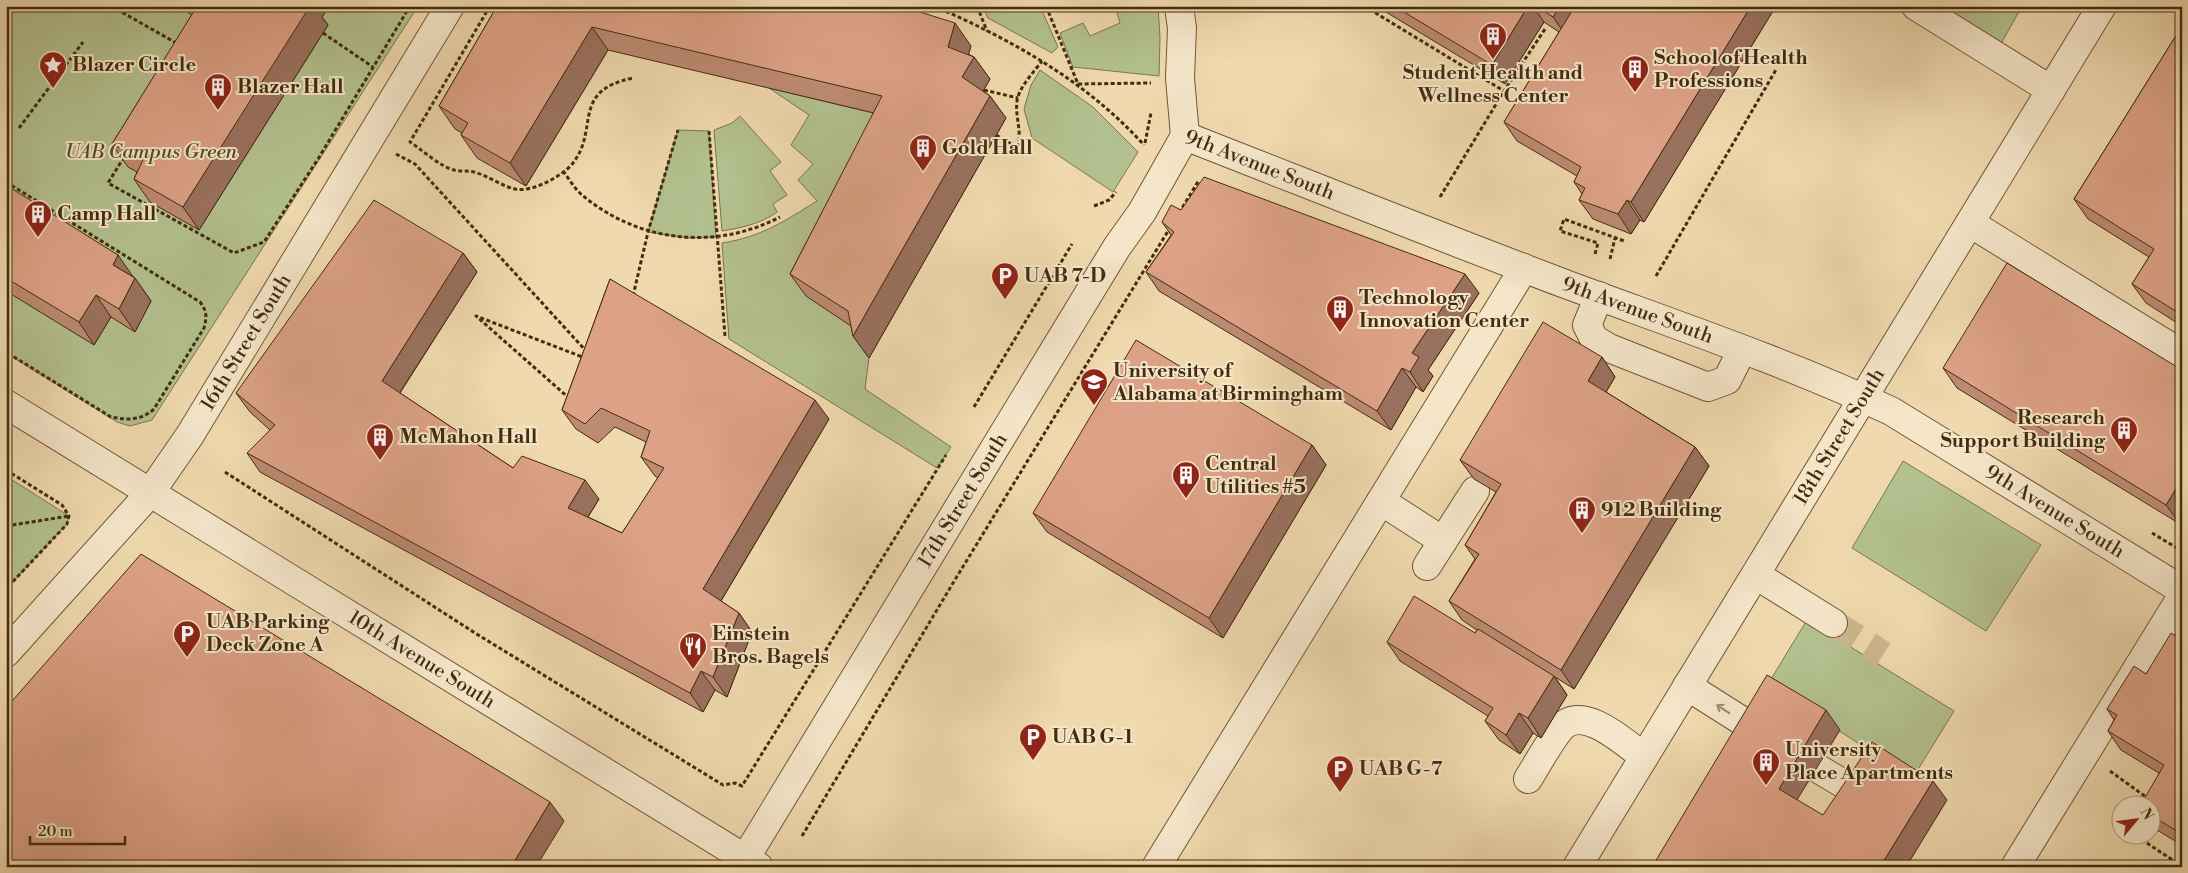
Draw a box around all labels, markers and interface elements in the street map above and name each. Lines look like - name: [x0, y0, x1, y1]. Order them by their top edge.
- building icon: Student Health and Wellness Center: [1478, 21, 1508, 60]
- place label: School of Health Professions: [1654, 46, 1808, 94]
- place icon: Blazer Circle: [38, 50, 68, 89]
- place label: Blazer Circle: [72, 53, 196, 78]
- building icon: School of Health Professions: [1620, 54, 1650, 93]
- place label: Student Health and Wellness Center: [1403, 61, 1584, 109]
- building icon: Blazer Hall: [203, 72, 233, 111]
- place label: Blazer Hall: [237, 75, 344, 100]
- street label: 9th Avenue South: [1181, 125, 1338, 206]
- building icon: Gold Hall: [908, 133, 938, 172]
- place label: Gold Hall: [942, 136, 1033, 161]
- park label: UAB Campus Green: [65, 140, 238, 165]
- building icon: Camp Hall: [23, 199, 53, 238]
- place label: Camp Hall: [57, 202, 157, 227]
- parking icon: UAB 7-D: [990, 261, 1020, 300]
- place label: UAB 7-D: [1024, 264, 1106, 289]
- street label: 16th Street South: [195, 269, 297, 415]
- street label: 9th Avenue South: [1559, 271, 1717, 349]
- place label: Technology Innovation Center: [1359, 286, 1529, 334]
- building icon: Technology Innovation Center: [1325, 294, 1355, 333]
- place label: University of Alabama at Birmingham: [1112, 359, 1343, 407]
- street label: 18th Street South: [1788, 364, 1891, 510]
- school or university icon: University of Alabama at Birmingham: [1079, 367, 1109, 406]
- place label: Research Support Building: [1940, 406, 2106, 454]
- building icon: Research Support Building: [2109, 415, 2139, 454]
- building icon: McMahon Hall: [365, 422, 395, 461]
- place label: McMahon Hall: [399, 425, 538, 450]
- street label: 17th Street South: [912, 429, 1013, 572]
- place label: Central Utilities #5: [1205, 452, 1306, 500]
- street label: 9th Avenue South: [1980, 459, 2129, 564]
- building icon: Central Utilities #5: [1171, 460, 1201, 499]
- building icon: 912 Building: [1567, 495, 1597, 534]
- place label: 912 Building: [1601, 498, 1722, 523]
- street label: 10th Avenue South: [344, 605, 500, 714]
- place label: UAB Parking Deck Zone A: [206, 610, 330, 658]
- parking icon: UAB Parking Deck Zone A: [172, 619, 202, 658]
- place label: Einstein Bros. Bagels: [712, 622, 829, 670]
- restaurant icon: Einstein Bros. Bagels: [678, 631, 708, 670]
- one-way arrow: [1716, 704, 1730, 714]
- parking icon: UAB G-1: [1018, 722, 1048, 761]
- place label: UAB G-1: [1052, 725, 1134, 750]
- place label: University Place Apartments: [1785, 738, 1953, 786]
- building icon: University Place Apartments: [1751, 747, 1781, 786]
- parking icon: UAB G-7: [1325, 754, 1355, 793]
- place label: UAB G-7: [1359, 757, 1443, 782]
- north arrow: [2110, 796, 2160, 846]
- text: N: [2136, 805, 2157, 823]
- scale bar: [30, 813, 125, 845]
- text: 20 m: [38, 822, 73, 841]

